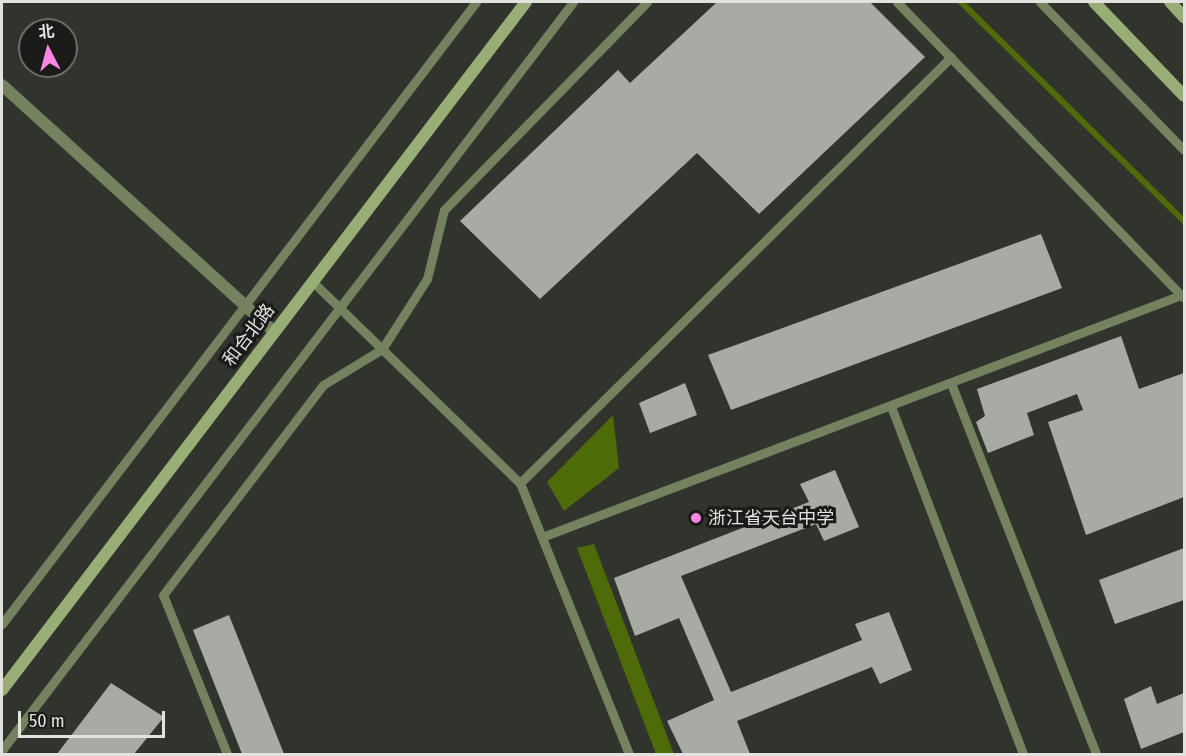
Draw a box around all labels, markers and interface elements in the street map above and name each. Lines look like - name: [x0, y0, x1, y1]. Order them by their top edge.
- north arrow: [18, 18, 78, 78]
- text: 北: [37, 21, 55, 42]
- street label: 和合北路: [219, 300, 279, 370]
- place label: 浙江省天台中学: [708, 507, 834, 529]
- marker: 浙江省天台中学: [689, 511, 703, 525]
- scale bar: [21, 699, 168, 737]
- text: 50 m: [29, 710, 65, 732]

